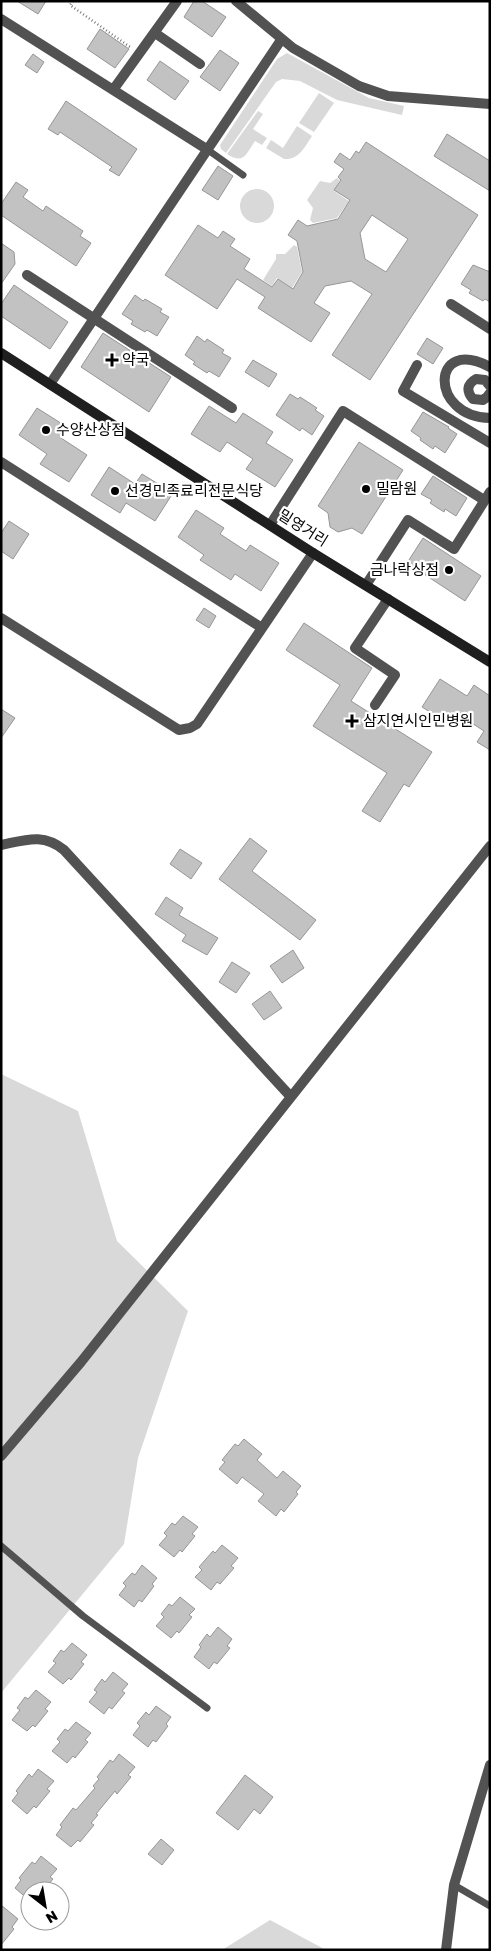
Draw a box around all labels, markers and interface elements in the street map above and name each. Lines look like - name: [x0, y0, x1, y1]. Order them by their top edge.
- place label: 약국: [122, 350, 150, 368]
- marker: 약국: [106, 354, 118, 366]
- place label: 수양산상점: [56, 420, 125, 438]
- marker: 수양산상점: [40, 424, 52, 436]
- place label: 밀람원: [376, 479, 417, 497]
- place label: 선경민족료리전문식당: [125, 481, 263, 499]
- marker: 밀람원: [360, 483, 372, 495]
- marker: 선경민족료리전문식당: [109, 485, 121, 497]
- street label: 밀영거리: [275, 505, 332, 549]
- place label: 금나락상점: [370, 560, 439, 578]
- marker: 금나락상점: [443, 564, 455, 576]
- place label: 삼지연시인민병원: [363, 711, 473, 729]
- marker: 삼지연시인민병원: [345, 714, 359, 728]
- north arrow: [20, 1881, 70, 1931]
- text: N: [43, 1908, 61, 1928]

